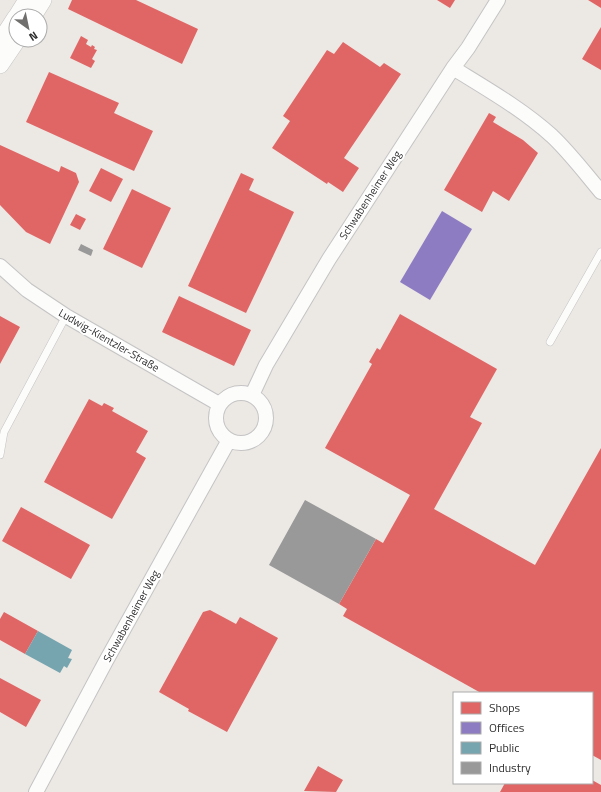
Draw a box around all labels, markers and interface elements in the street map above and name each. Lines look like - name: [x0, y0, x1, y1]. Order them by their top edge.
- north arrow: [8, 8, 48, 48]
- text: N: [26, 28, 41, 45]
- street label: Schwabenheimer Weg: [335, 147, 405, 243]
- street label: Ludwig-Kientzler-Straße: [56, 305, 163, 376]
- street label: Schwabenheimer Weg: [99, 567, 163, 665]
- legend: [453, 692, 593, 784]
- text: Shops: [489, 698, 521, 717]
- text: Offices: [489, 718, 525, 737]
- text: Public: [489, 738, 519, 757]
- text: Industry: [489, 758, 531, 777]

